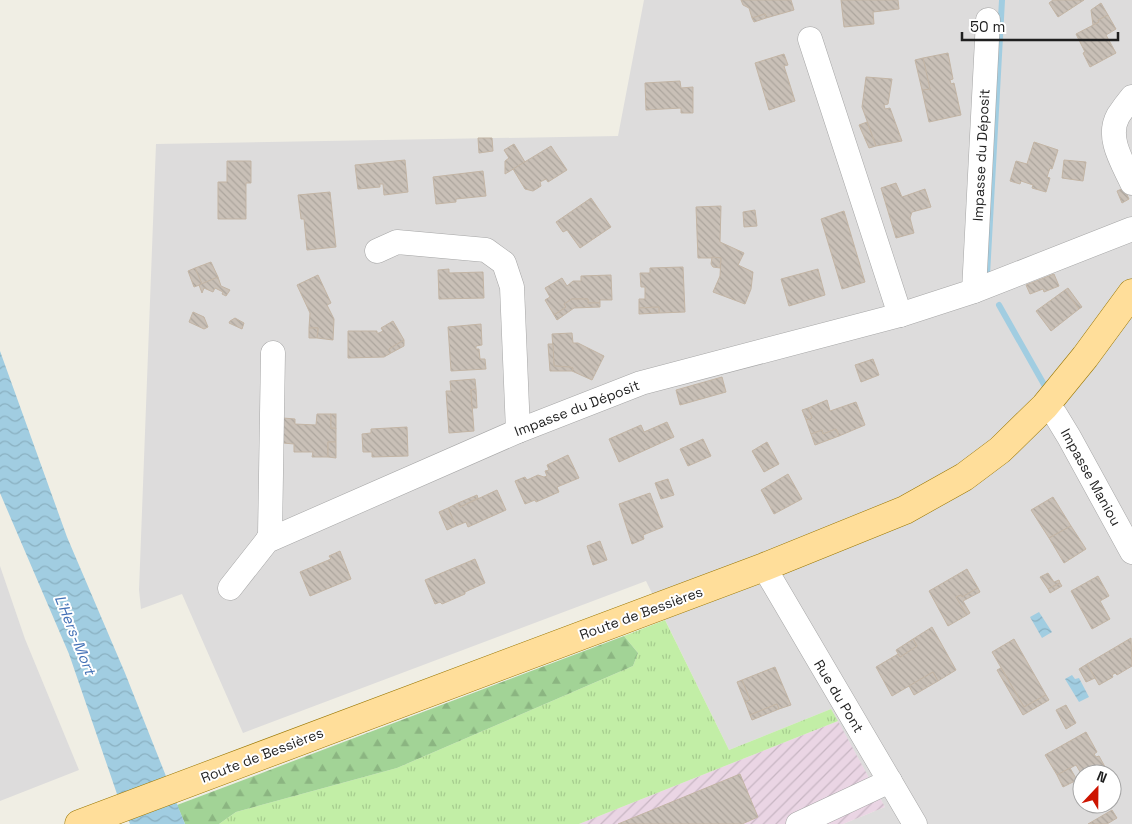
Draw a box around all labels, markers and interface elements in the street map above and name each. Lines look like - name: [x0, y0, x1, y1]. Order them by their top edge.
- scale bar: [962, 10, 1118, 42]
- text: 50 m: [970, 17, 1005, 36]
- street label: Impasse du Déposit: [969, 88, 993, 222]
- street label: Impasse du Déposit: [512, 376, 642, 440]
- street label: Impasse Maniou: [1057, 425, 1125, 529]
- street label: Route de Bessières: [577, 582, 705, 644]
- water label: L'Hers-Mort: [51, 592, 101, 679]
- street label: Rue du Pont: [810, 656, 868, 736]
- street label: Route de Bessières: [198, 723, 326, 787]
- north arrow: [1072, 764, 1122, 814]
- text: N: [1094, 767, 1110, 787]

